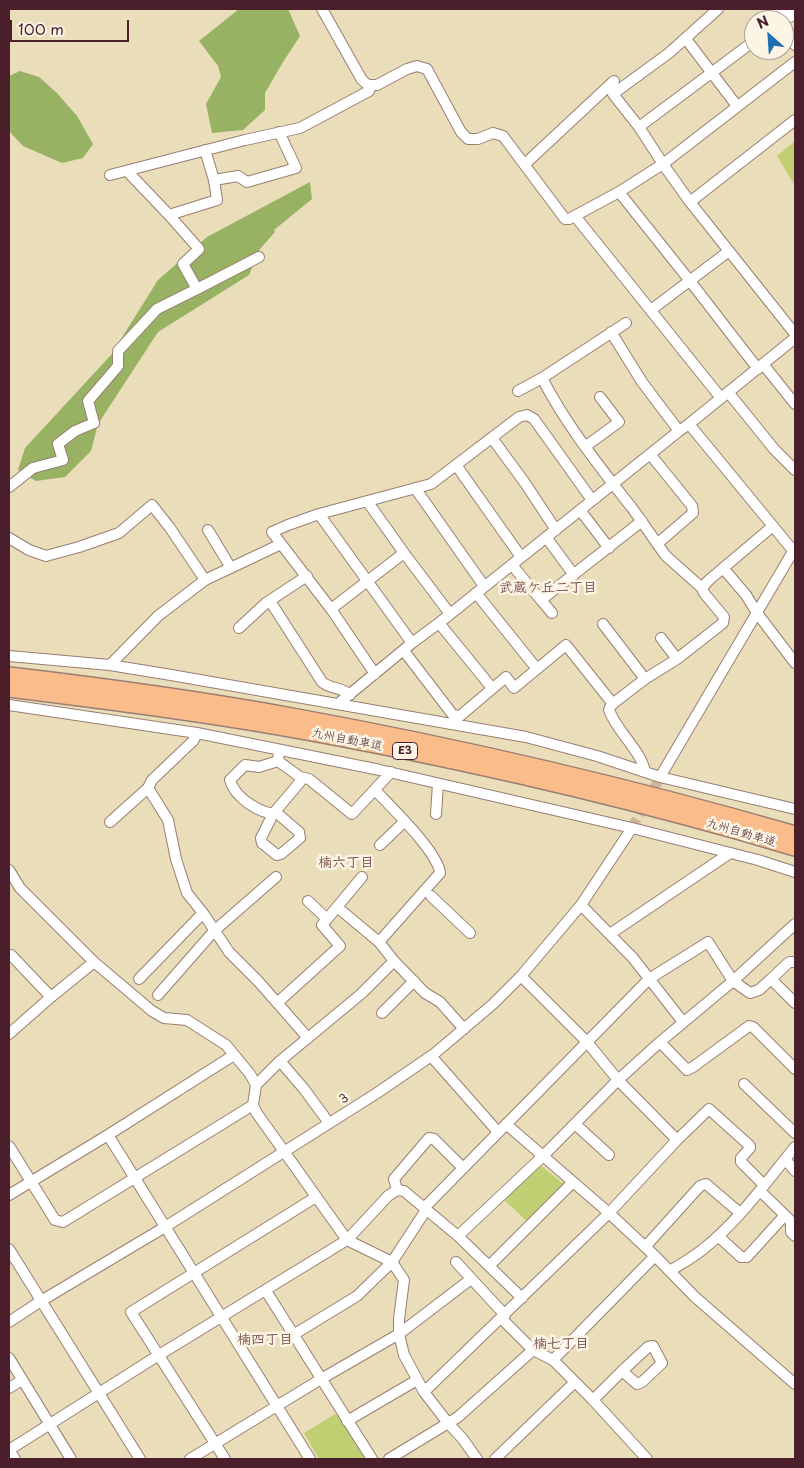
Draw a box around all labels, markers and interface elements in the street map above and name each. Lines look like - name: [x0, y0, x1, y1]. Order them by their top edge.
- scale bar: [12, 10, 131, 42]
- north arrow: [744, 10, 794, 60]
- text: N: [753, 10, 772, 34]
- text: 100 m: [18, 17, 64, 40]
- district label: 武蔵ケ丘二丁目: [499, 580, 597, 596]
- street label: 九州自動車道: [310, 726, 384, 754]
- road number: E3: [392, 742, 418, 759]
- street label: 九州自動車道: [704, 816, 778, 850]
- district label: 楠六丁目: [318, 855, 374, 871]
- street label: 3: [337, 1091, 351, 1107]
- district label: 楠四丁目: [237, 1332, 293, 1348]
- district label: 楠七丁目: [533, 1336, 589, 1352]

